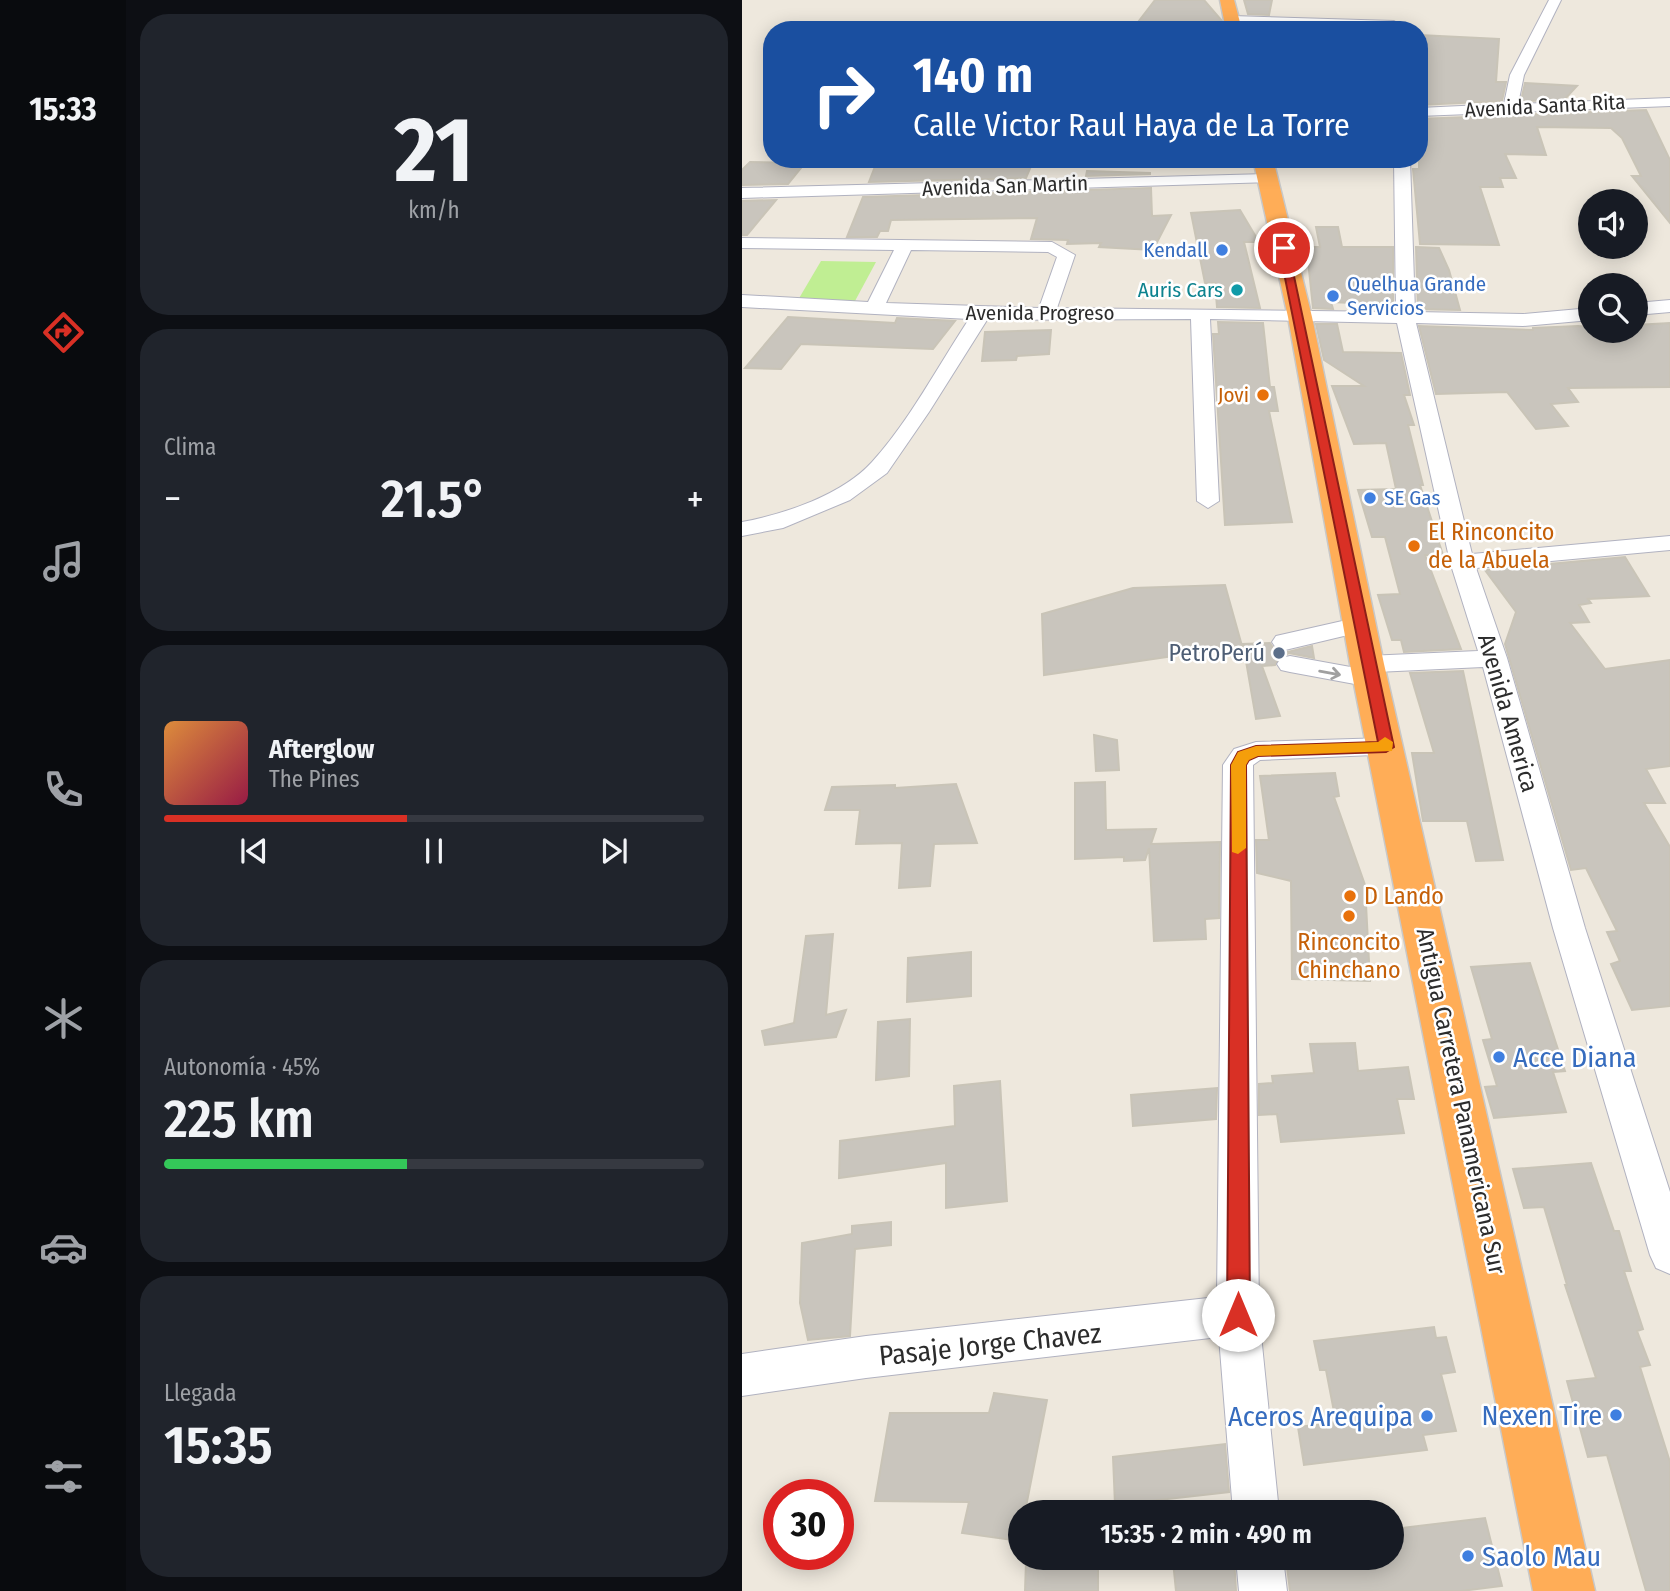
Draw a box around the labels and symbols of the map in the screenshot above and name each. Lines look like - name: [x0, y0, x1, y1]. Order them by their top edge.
- street label: Avenida Santa Rita: [1464, 89, 1626, 123]
- street label: Avenida San Martin: [922, 170, 1088, 202]
- pin: [1254, 218, 1314, 278]
- place label: Kendall: [1143, 237, 1208, 263]
- marker: Kendall: [1214, 242, 1230, 258]
- place label: Quelhua Grande Servicios: [1347, 271, 1486, 321]
- place label: Auris Cars: [1138, 277, 1223, 303]
- marker: Auris Cars: [1229, 282, 1245, 298]
- marker: Quelhua Grande Servicios: [1325, 288, 1341, 304]
- street label: Avenida Progreso: [966, 300, 1114, 326]
- place label: Jovi: [1218, 382, 1249, 408]
- marker: Jovi: [1255, 387, 1271, 403]
- place label: SE Gas: [1384, 485, 1440, 511]
- marker: SE Gas: [1362, 490, 1378, 506]
- place label: El Rinconcito de la Abuela: [1428, 518, 1554, 574]
- marker: El Rinconcito de la Abuela: [1406, 538, 1422, 554]
- street label: Avenida America: [1472, 631, 1544, 795]
- place label: PetroPerú: [1169, 639, 1265, 667]
- marker: PetroPerú: [1271, 645, 1287, 661]
- one-way arrow: [1318, 667, 1341, 681]
- place label: D Lando: [1364, 882, 1444, 910]
- marker: D Lando: [1342, 888, 1358, 904]
- marker: Rinconcito Chinchano: [1341, 908, 1357, 924]
- street label: Antigua Carretera Panamericana Sur: [1411, 925, 1512, 1277]
- place label: Rinconcito Chinchano: [1297, 928, 1401, 984]
- place label: Acce Diana: [1513, 1041, 1637, 1074]
- marker: Acce Diana: [1491, 1049, 1507, 1065]
- position arrow: [1201, 1278, 1275, 1352]
- street label: Pasaje Jorge Chavez: [877, 1316, 1103, 1373]
- place label: Nexen Tire: [1481, 1399, 1602, 1432]
- place label: Aceros Arequipa: [1228, 1400, 1413, 1433]
- marker: Nexen Tire: [1608, 1407, 1624, 1423]
- marker: Aceros Arequipa: [1419, 1408, 1435, 1424]
- speed limit sign: 30: [763, 1479, 854, 1570]
- place label: Saolo Mau: [1482, 1540, 1601, 1573]
- marker: Saolo Mau: [1460, 1548, 1476, 1564]

